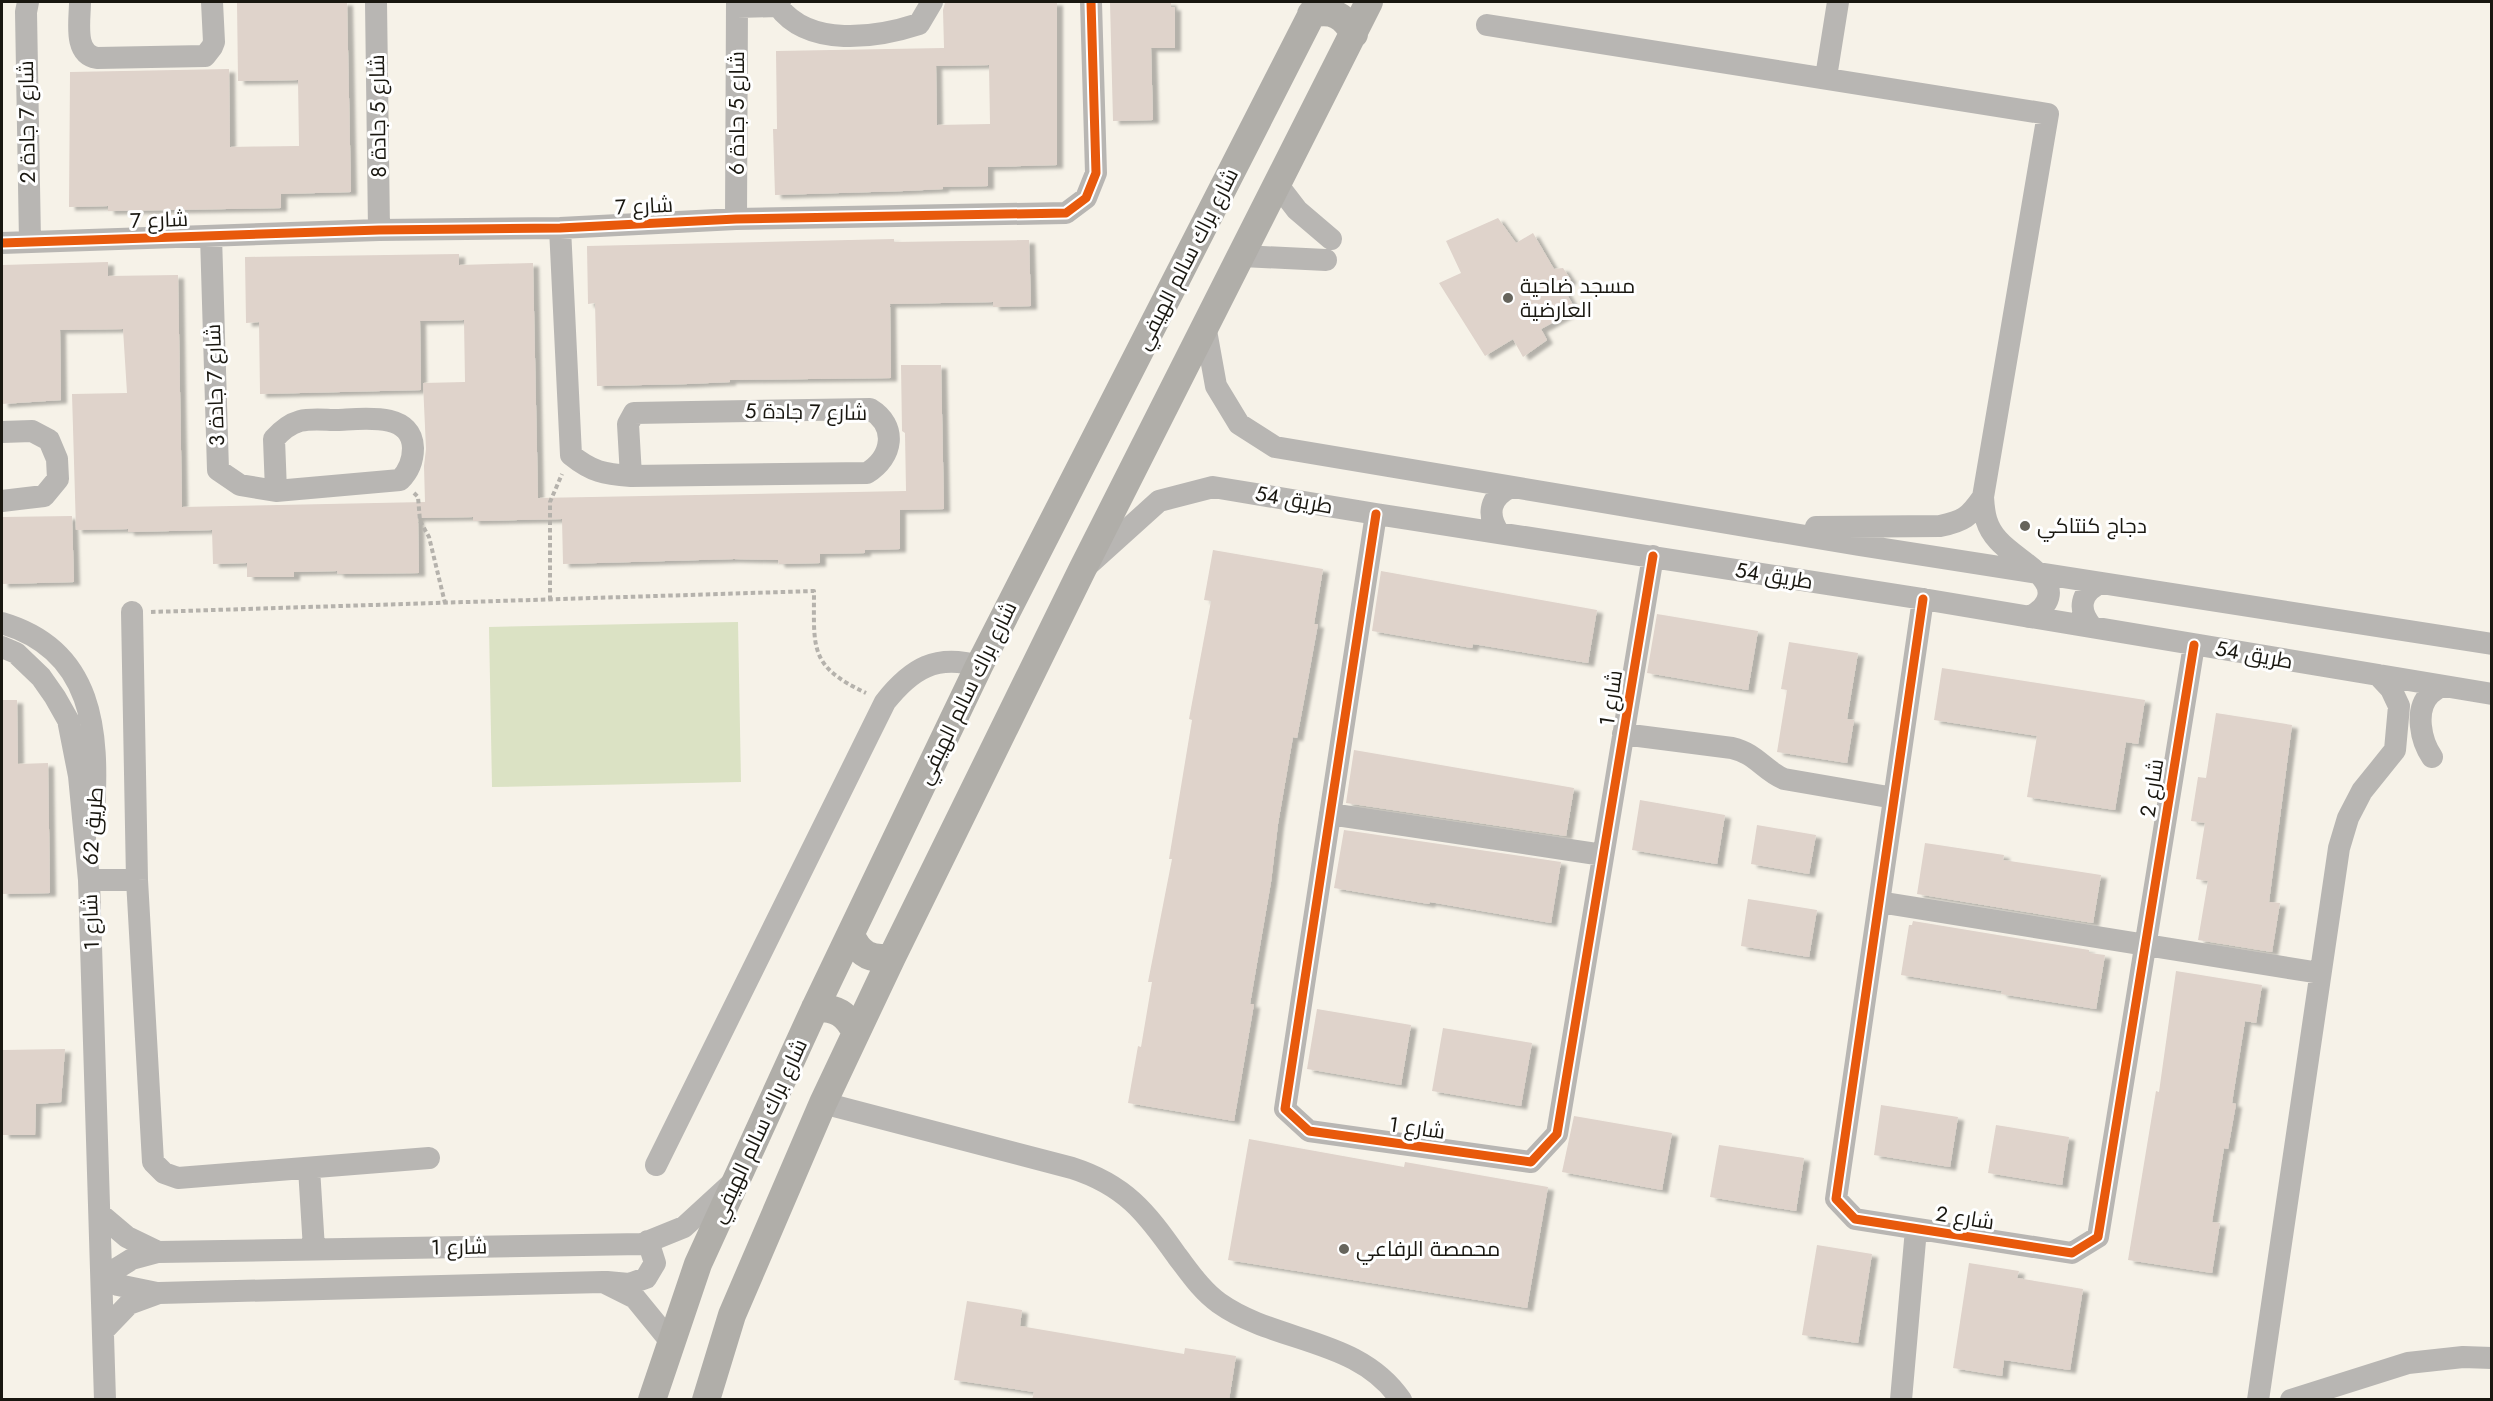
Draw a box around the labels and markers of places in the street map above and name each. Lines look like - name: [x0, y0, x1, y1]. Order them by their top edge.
- place label: مسجد ضاحية العارضية: [1520, 271, 1635, 325]
- marker: مسجد ضاحية العارضية: [1501, 291, 1515, 305]
- place label: دجاج كنتاكي: [2037, 511, 2147, 542]
- marker: دجاج كنتاكي: [2018, 519, 2032, 533]
- place label: محمصة الرفاعي: [1356, 1234, 1500, 1265]
- marker: محمصة الرفاعي: [1337, 1242, 1351, 1256]

